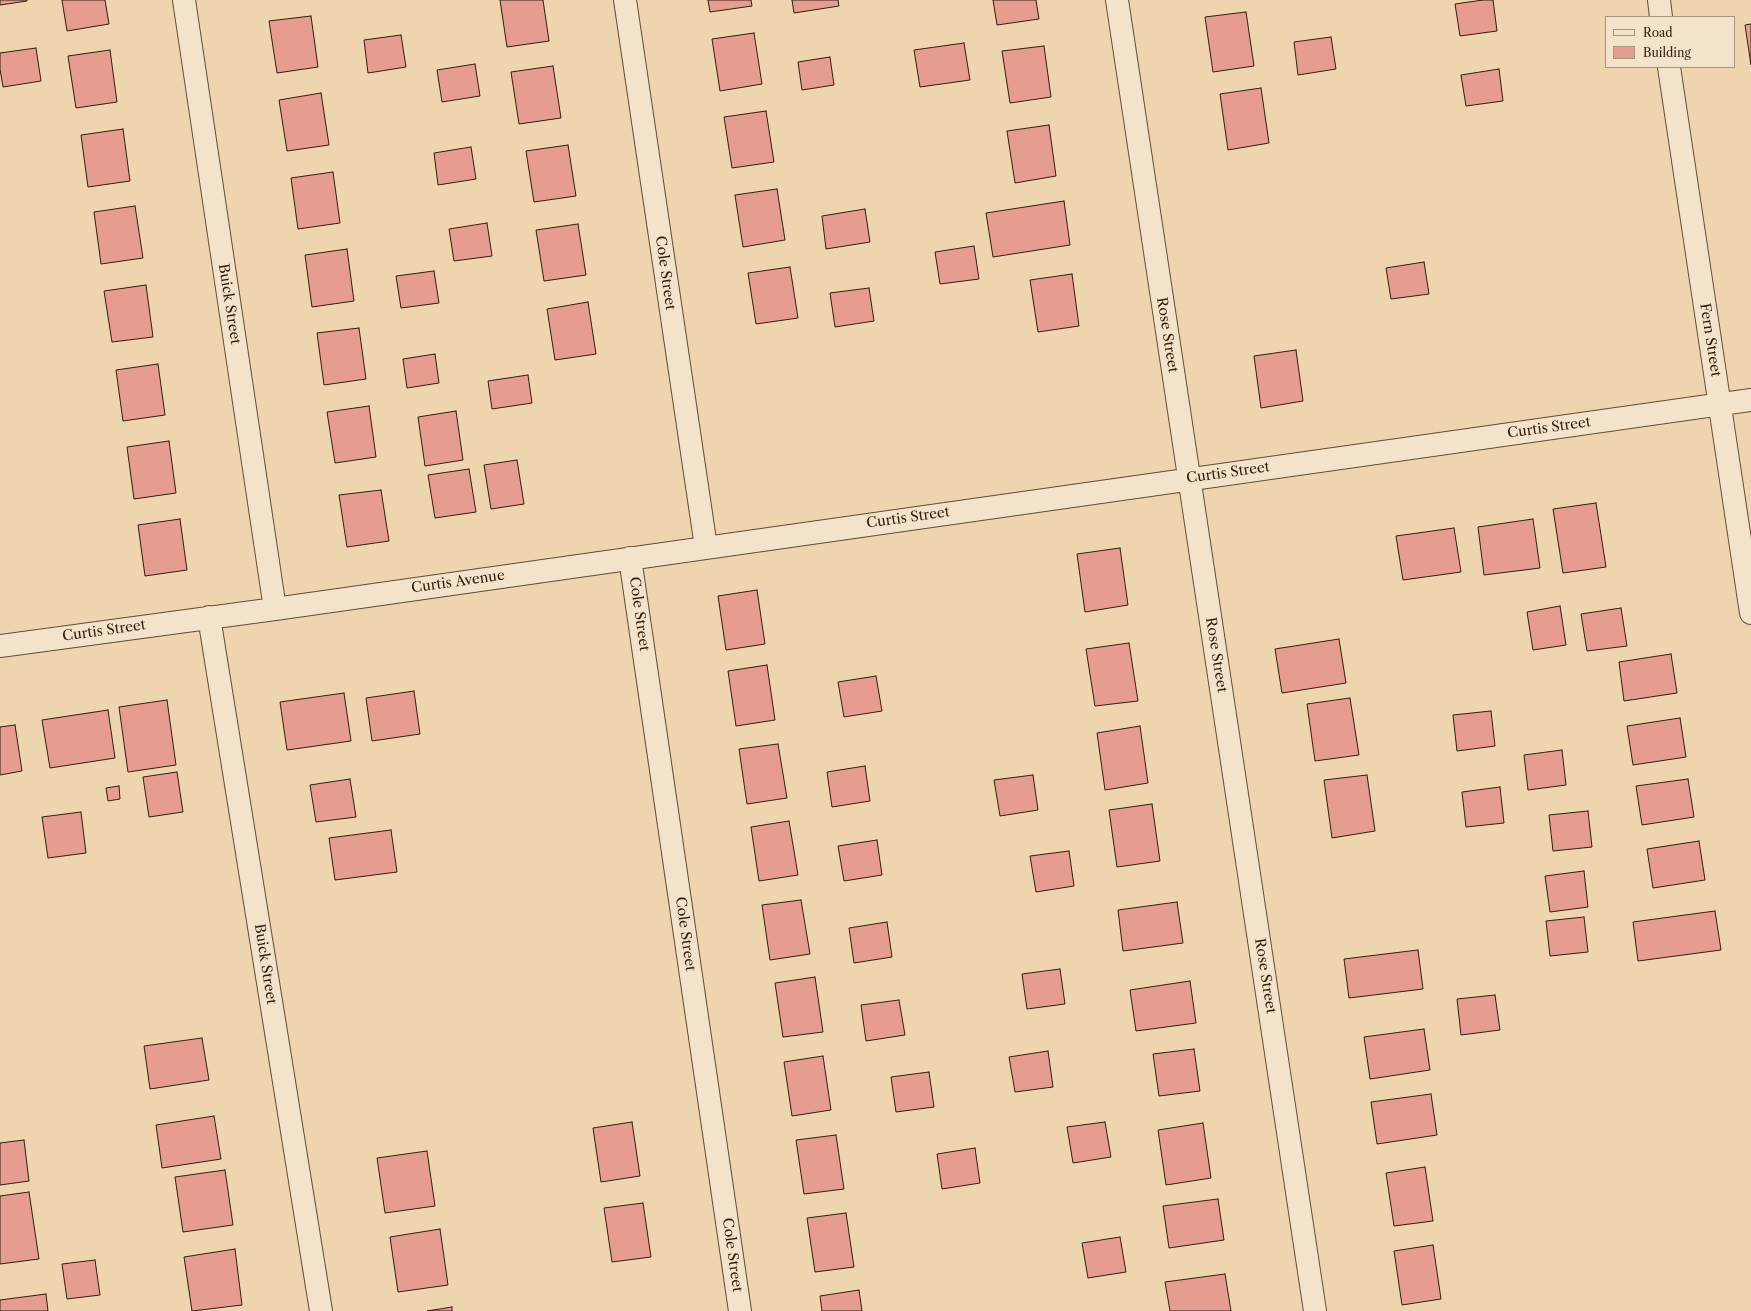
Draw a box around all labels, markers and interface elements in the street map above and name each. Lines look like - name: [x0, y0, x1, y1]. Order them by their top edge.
- legend: [1605, 16, 1735, 68]
- text: Road: [1643, 25, 1673, 40]
- text: Building: [1643, 45, 1691, 60]
- street label: Cole Street: [651, 235, 679, 311]
- street label: Buick Street: [214, 262, 244, 346]
- street label: Rose Street: [1153, 296, 1181, 374]
- street label: Fern Street: [1696, 302, 1724, 378]
- street label: Curtis Street: [1506, 414, 1592, 442]
- street label: Curtis Street: [1185, 459, 1271, 487]
- street label: Curtis Street: [865, 504, 951, 532]
- street label: Curtis Avenue: [410, 567, 506, 597]
- street label: Cole Street: [625, 576, 653, 652]
- street label: Rose Street: [1202, 616, 1230, 694]
- street label: Curtis Street: [61, 617, 147, 645]
- street label: Cole Street: [671, 896, 699, 972]
- street label: Buick Street: [250, 922, 280, 1006]
- street label: Rose Street: [1251, 937, 1279, 1015]
- street label: Cole Street: [718, 1217, 746, 1293]

